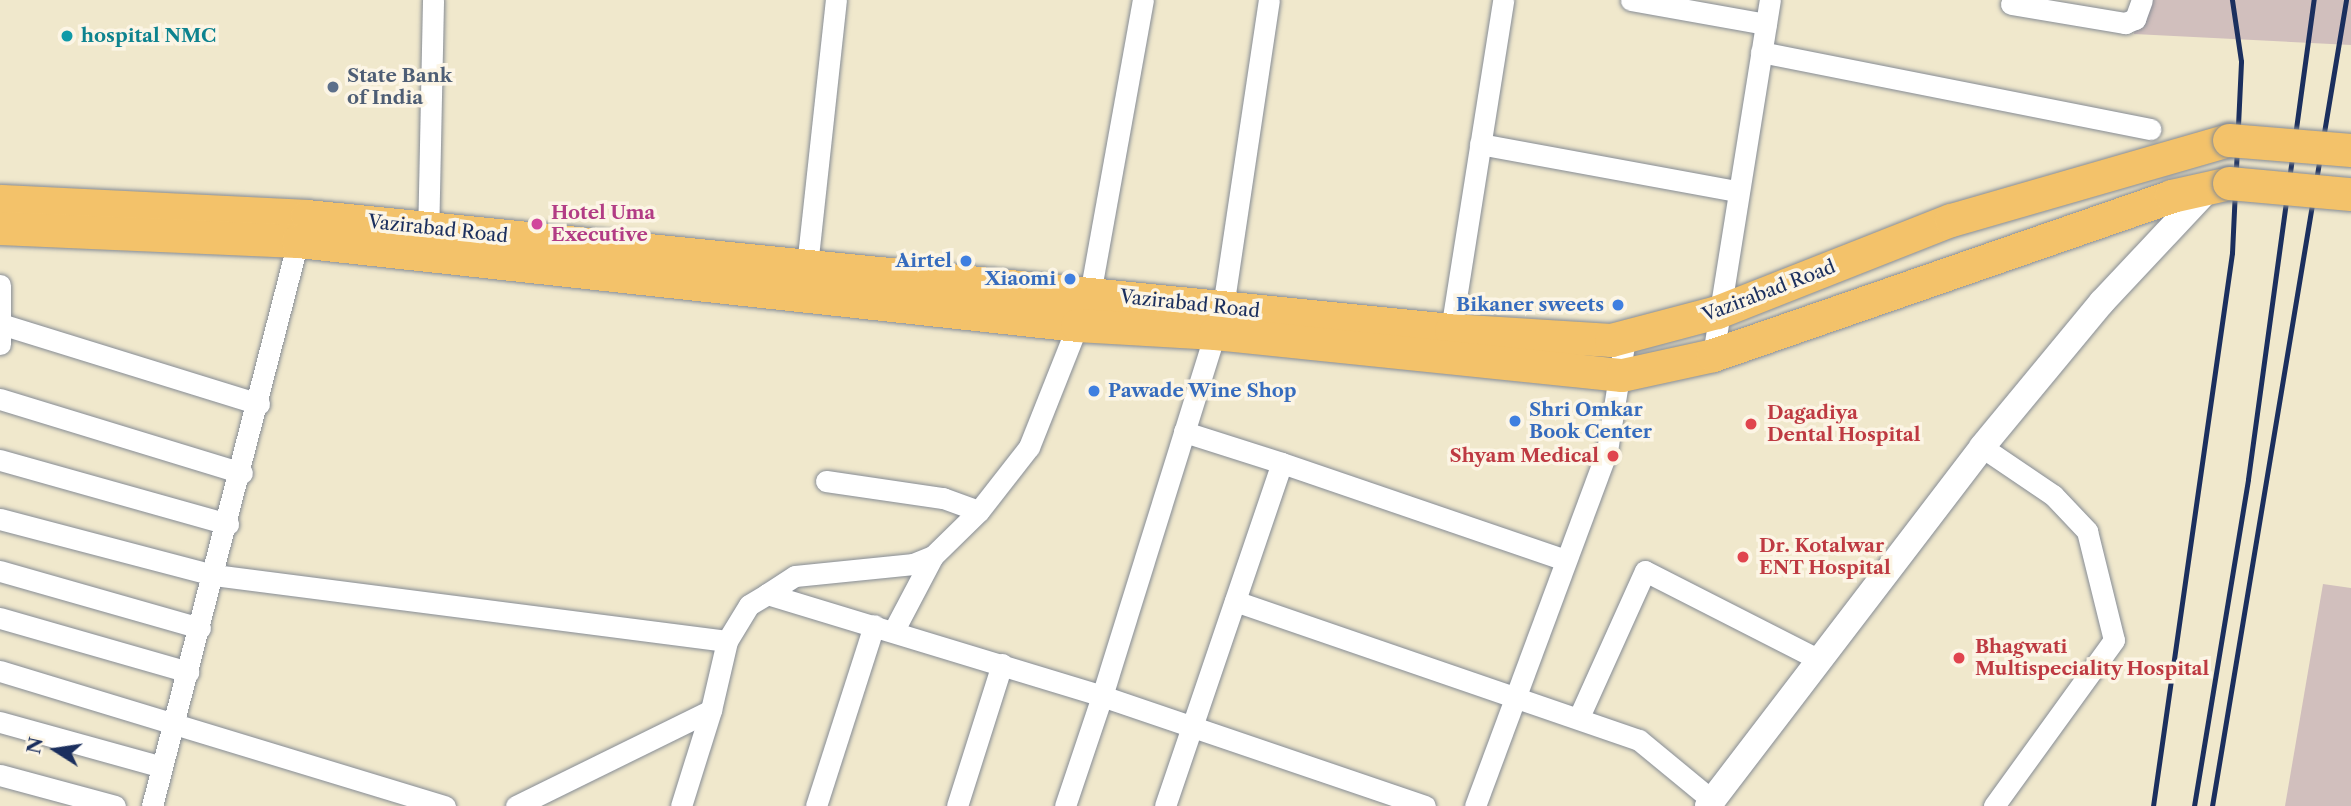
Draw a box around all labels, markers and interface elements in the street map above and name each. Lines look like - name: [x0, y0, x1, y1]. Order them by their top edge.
- place label: hospital NMC: [81, 25, 216, 47]
- marker: hospital NMC: [59, 28, 75, 44]
- place label: State Bank of India: [347, 65, 452, 109]
- marker: State Bank of India: [325, 79, 341, 95]
- place label: Hotel Uma Executive: [551, 202, 655, 246]
- street label: Vazirabad Road: [367, 210, 509, 248]
- marker: Hotel Uma Executive: [529, 216, 545, 232]
- place label: Airtel: [896, 250, 952, 272]
- marker: Airtel: [958, 253, 974, 269]
- street label: Vazirabad Road: [1699, 255, 1839, 327]
- place label: Xiaomi: [985, 268, 1056, 290]
- marker: Xiaomi: [1062, 271, 1078, 287]
- street label: Vazirabad Road: [1119, 285, 1261, 323]
- place label: Bikaner sweets: [1456, 294, 1604, 316]
- marker: Bikaner sweets: [1610, 297, 1626, 313]
- place label: Pawade Wine Shop: [1108, 380, 1297, 402]
- marker: Pawade Wine Shop: [1086, 383, 1102, 399]
- place label: Shri Omkar Book Center: [1529, 399, 1652, 443]
- place label: Dagadiya Dental Hospital: [1767, 402, 1921, 446]
- marker: Shri Omkar Book Center: [1507, 413, 1523, 429]
- marker: Dagadiya Dental Hospital: [1741, 414, 1761, 434]
- place label: Shyam Medical: [1450, 445, 1599, 467]
- marker: Shyam Medical: [1605, 448, 1621, 464]
- place label: Dr. Kotalwar ENT Hospital: [1759, 535, 1891, 579]
- marker: Dr. Kotalwar ENT Hospital: [1733, 547, 1753, 567]
- place label: Bhagwati Multispeciality Hospital: [1975, 636, 2210, 680]
- marker: Bhagwati Multispeciality Hospital: [1949, 648, 1969, 668]
- north arrow: [21, 715, 91, 785]
- text: N: [22, 735, 48, 756]

